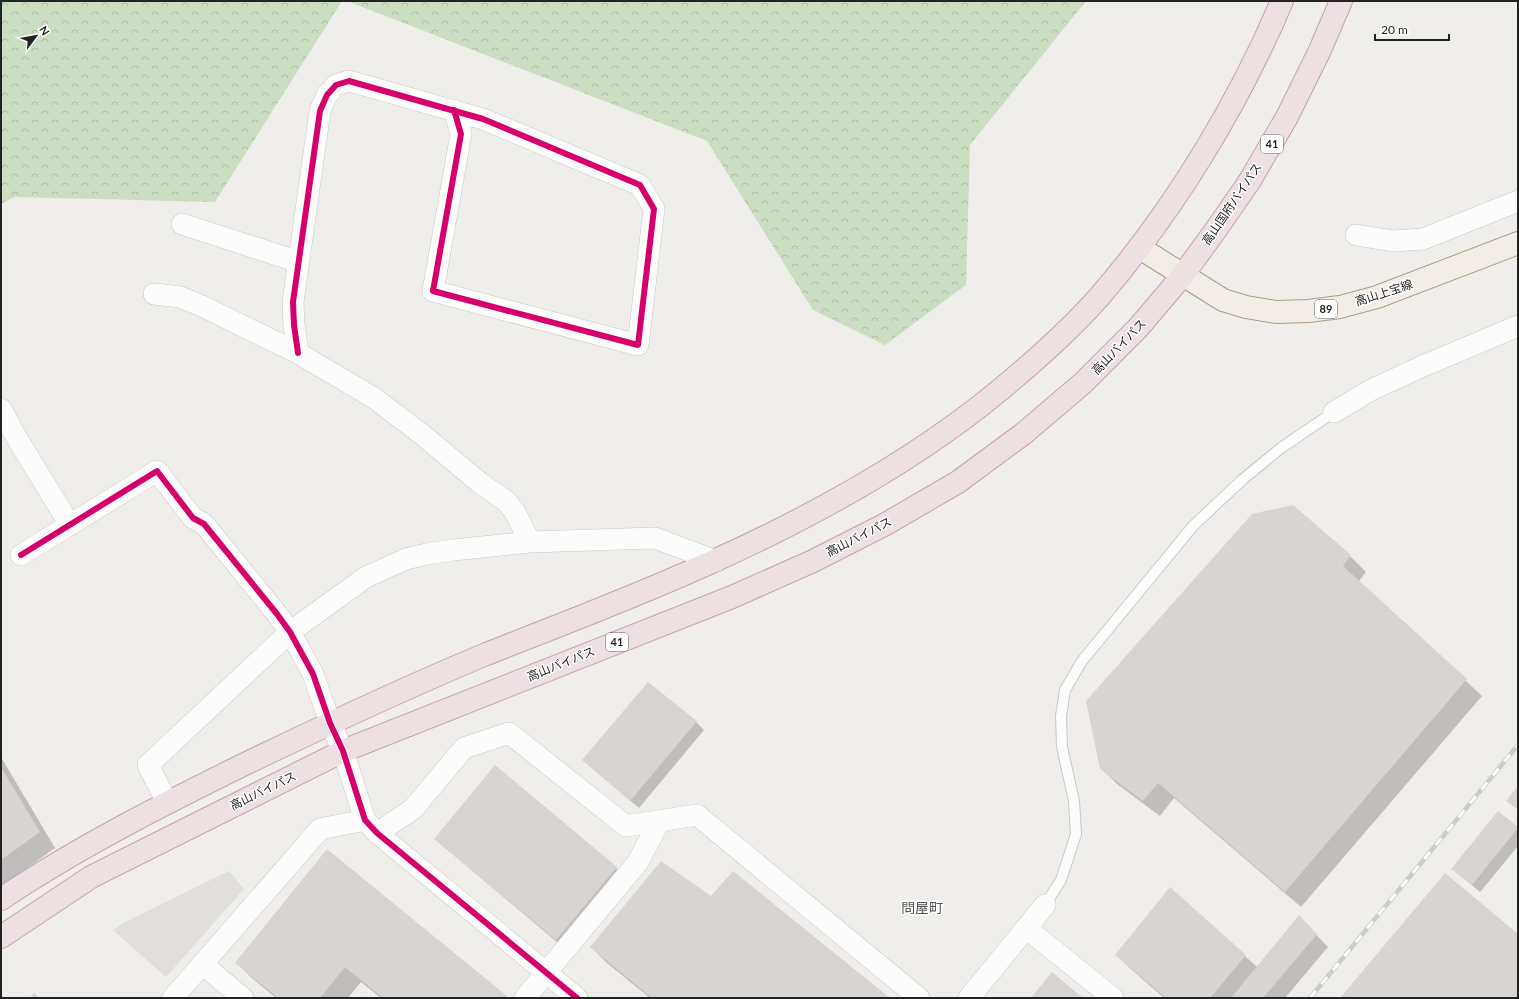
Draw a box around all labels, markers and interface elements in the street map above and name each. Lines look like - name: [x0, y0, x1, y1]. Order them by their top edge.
- north arrow: [16, 16, 56, 56]
- scale bar: [1375, 16, 1449, 42]
- text: 20 m: [1381, 22, 1408, 37]
- text: N: [37, 23, 53, 37]
- road number: 41: [1261, 135, 1283, 153]
- street label: 高山国府バイパス: [1199, 160, 1265, 248]
- street label: 高山上宝線: [1353, 276, 1415, 309]
- road number: 89: [1315, 300, 1337, 318]
- street label: 高山バイパス: [1088, 316, 1149, 378]
- street label: 高山バイパス: [823, 514, 894, 560]
- road number: 41: [606, 633, 628, 651]
- street label: 高山バイパス: [525, 643, 597, 684]
- street label: 高山バイパス: [227, 768, 298, 813]
- district label: 問屋町: [901, 899, 943, 916]

